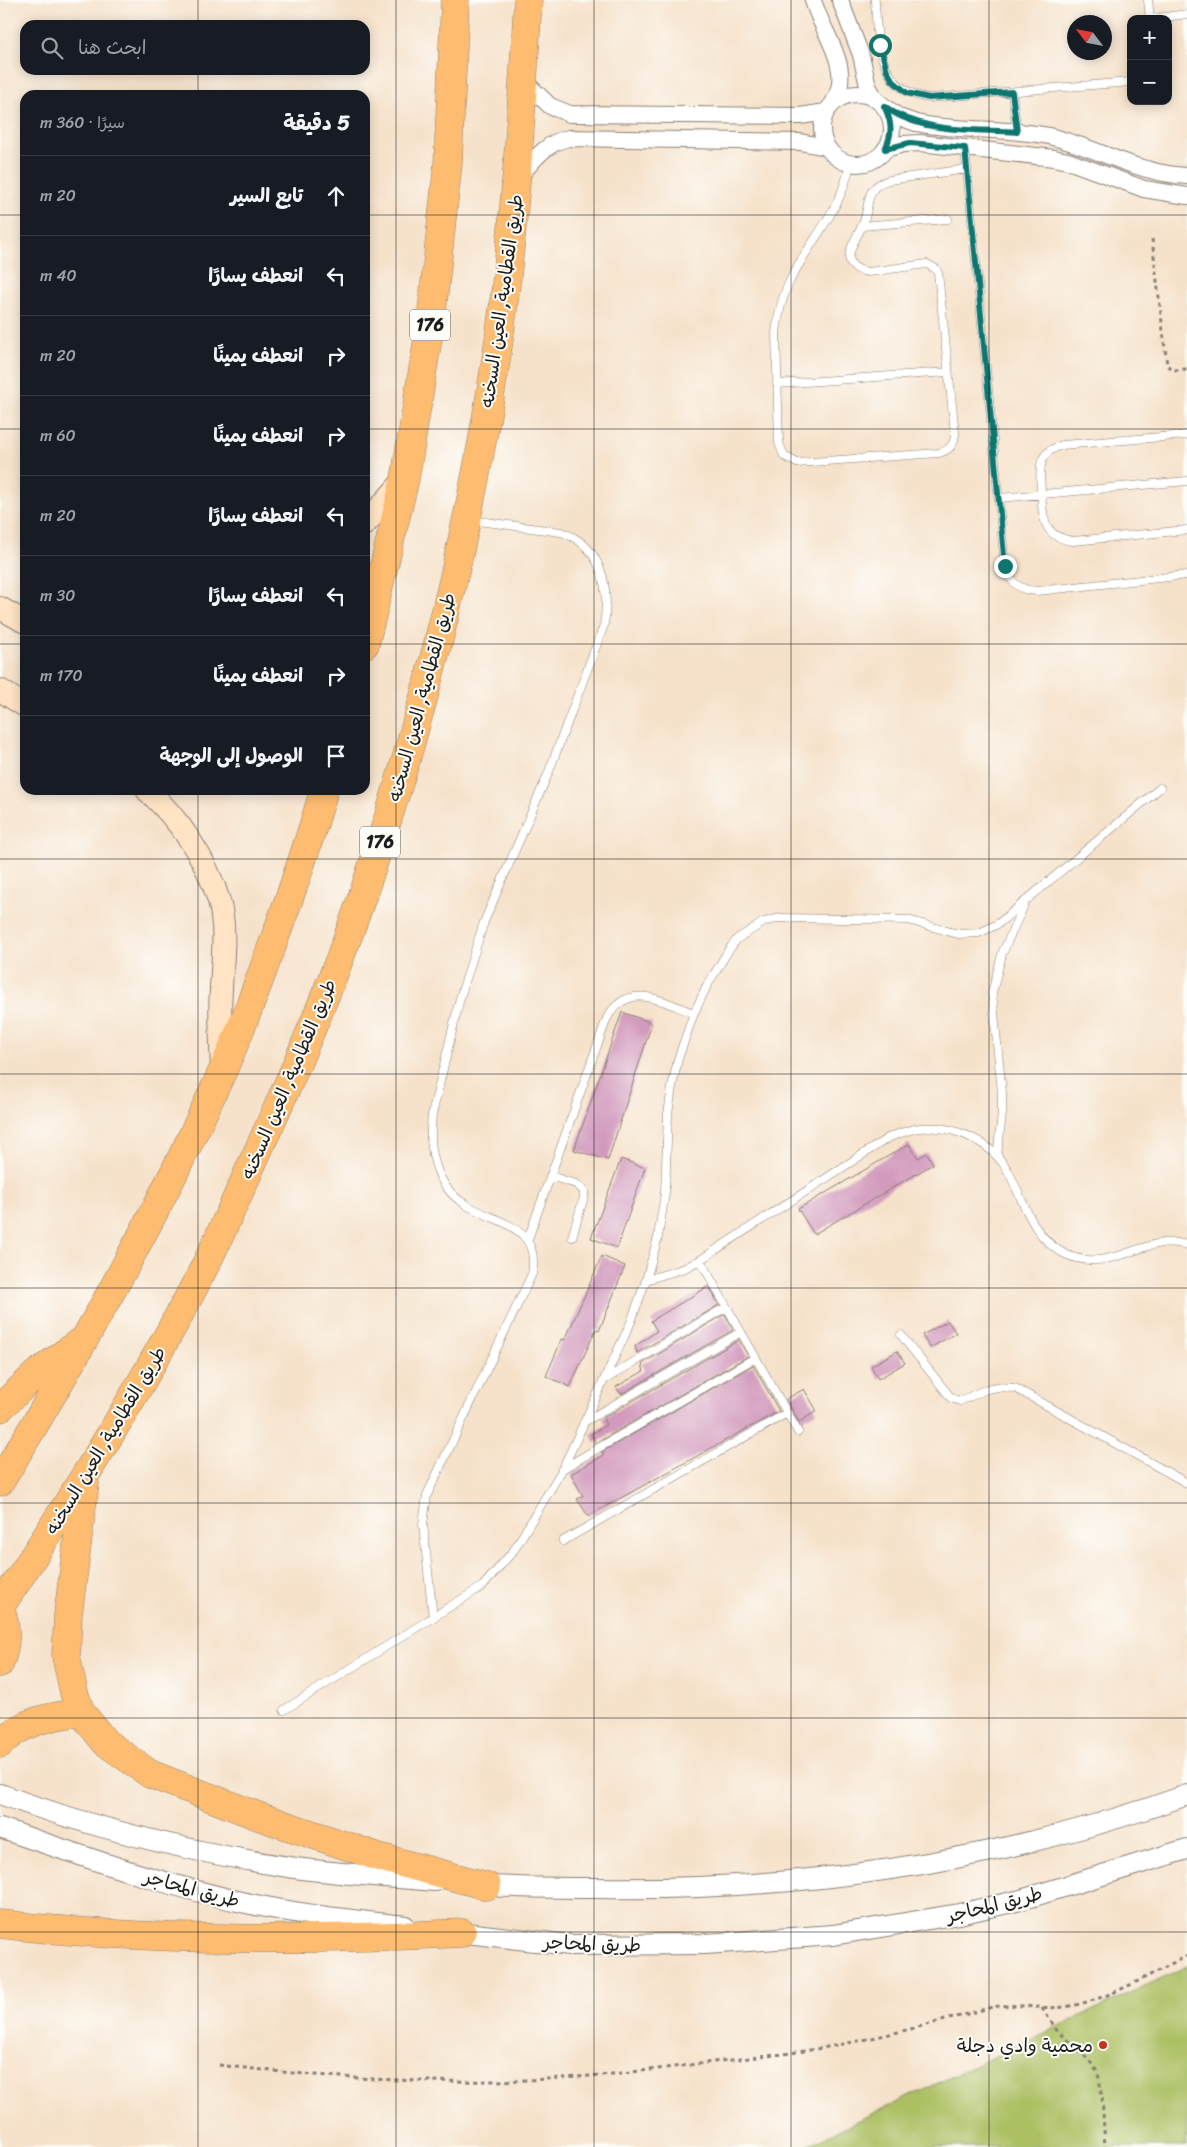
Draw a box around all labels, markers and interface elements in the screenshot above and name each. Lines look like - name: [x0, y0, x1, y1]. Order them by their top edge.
- north arrow: [1067, 15, 1112, 60]
- map controls: [1127, 15, 1172, 105]
- button: +: [1127, 15, 1172, 60]
- search box: [20, 20, 370, 75]
- text: ابحث هنا: [78, 31, 146, 64]
- icon: search: [38, 34, 66, 62]
- route start: [869, 34, 892, 57]
- button: −: [1127, 60, 1172, 105]
- text: 5 دقيقة: [283, 104, 350, 142]
- text: سيرًا · 360 m: [40, 108, 125, 137]
- text: تابع السير: [230, 179, 303, 212]
- text: 20 m: [40, 181, 76, 210]
- icon: ahead: [322, 182, 350, 210]
- street label: طريق القطامية, العين السخنه: [470, 192, 533, 410]
- text: انعطف يسارًا: [208, 259, 303, 292]
- text: 40 m: [40, 261, 77, 290]
- icon: left: [322, 262, 350, 290]
- road number: 176: [410, 310, 450, 340]
- text: انعطف يمينًا: [213, 339, 303, 372]
- text: 20 m: [40, 341, 76, 370]
- icon: right: [322, 342, 350, 370]
- text: انعطف يمينًا: [213, 419, 303, 452]
- text: 60 m: [40, 421, 76, 450]
- icon: right: [322, 422, 350, 450]
- text: انعطف يسارًا: [208, 499, 303, 532]
- text: 20 m: [40, 501, 76, 530]
- icon: left: [322, 502, 350, 530]
- route end: [994, 555, 1017, 578]
- text: انعطف يسارًا: [208, 579, 303, 612]
- text: 30 m: [40, 581, 75, 610]
- icon: left: [322, 582, 350, 610]
- street label: طريق القطامية, العين السخنه: [378, 589, 465, 805]
- text: انعطف يمينًا: [213, 659, 303, 692]
- text: 170 m: [40, 661, 83, 690]
- icon: right: [322, 662, 350, 690]
- text: الوصول إلى الوجهة: [160, 739, 303, 772]
- icon: arrive: [322, 742, 350, 770]
- road number: 176: [360, 826, 400, 858]
- street label: طريق القطامية, العين السخنه: [231, 974, 346, 1185]
- street label: طريق القطامية, العين السخنه: [36, 1339, 175, 1541]
- street label: طريق المحاجر: [138, 1859, 244, 1917]
- street label: طريق المحاجر: [940, 1877, 1046, 1933]
- street label: طريق المحاجر: [540, 1925, 642, 1962]
- place label: محمية وادي دجلة: [957, 2029, 1093, 2062]
- marker: محمية وادي دجلة: [1097, 2039, 1109, 2051]

